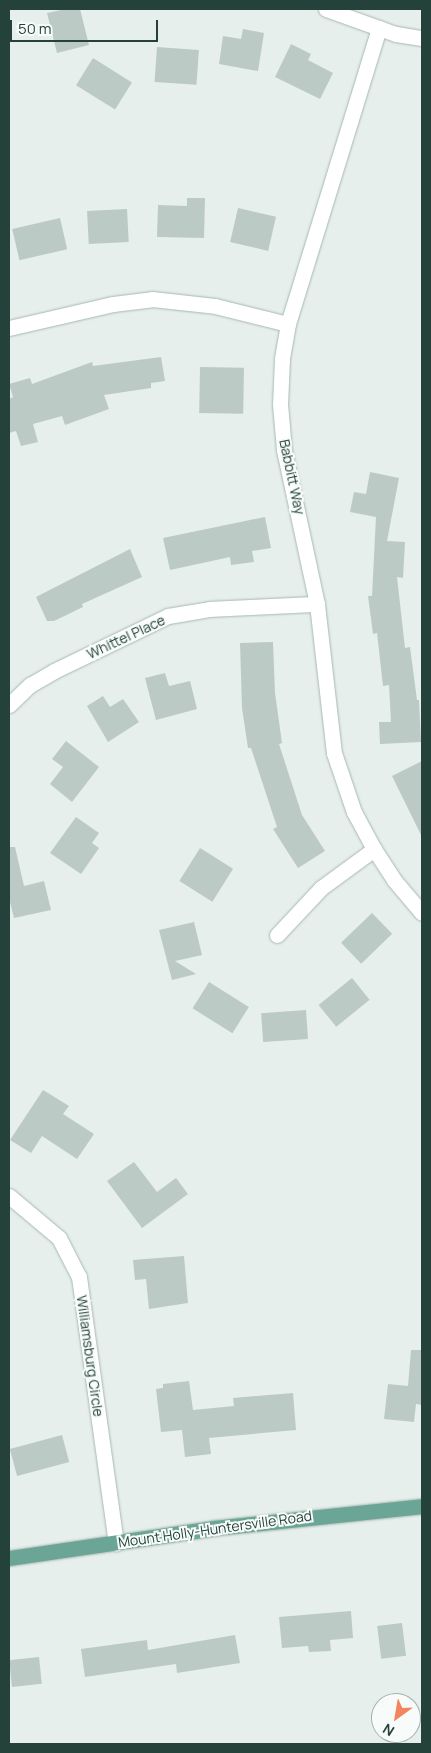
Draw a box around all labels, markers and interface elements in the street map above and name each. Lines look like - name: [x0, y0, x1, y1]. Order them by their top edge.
- scale bar: [12, 10, 160, 42]
- text: 50 m: [18, 18, 52, 39]
- street label: Babbitt Way: [276, 438, 308, 516]
- street label: Whittel Place: [84, 612, 168, 662]
- street label: Williamsburg Circle: [73, 1294, 107, 1418]
- street label: Mount Holly-Huntersville Road: [117, 1507, 313, 1551]
- north arrow: [371, 1693, 421, 1743]
- text: N: [379, 1720, 398, 1741]

